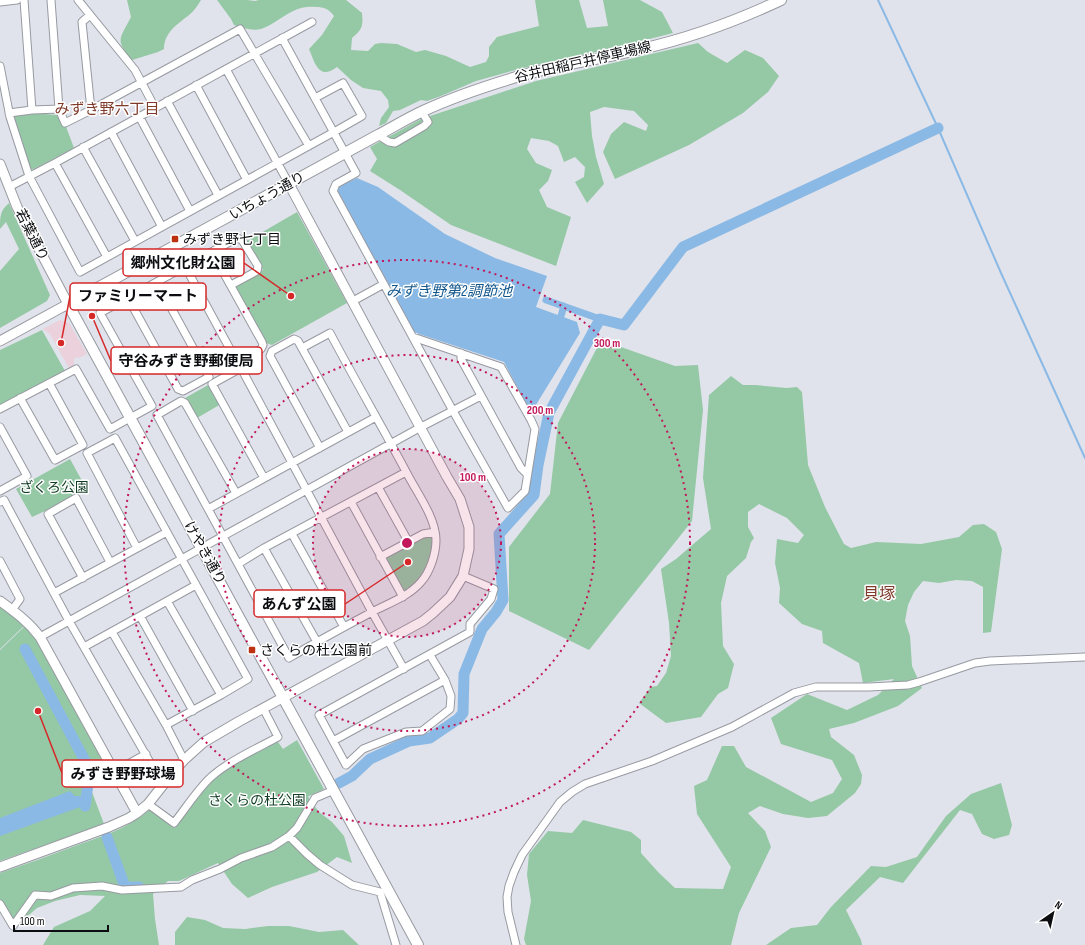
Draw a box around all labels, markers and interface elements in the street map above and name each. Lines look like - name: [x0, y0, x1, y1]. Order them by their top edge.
- street label: 谷井田稲戸井停車場線: [513, 38, 653, 86]
- district label: みずき野六丁目: [54, 100, 160, 119]
- street label: いちょう通り: [226, 168, 308, 224]
- street label: 若葉通り: [12, 206, 52, 264]
- place label: みずき野七丁目: [183, 231, 281, 248]
- marker: みずき野七丁目: [170, 234, 180, 244]
- callout: 郷州文化財公園: [123, 249, 244, 276]
- text: 郷州文化財公園: [130, 254, 236, 273]
- water label: みずき野第2調節池: [386, 282, 514, 301]
- callout: ファミリーマート: [70, 283, 206, 310]
- text: ファミリーマート: [78, 287, 198, 306]
- text: 300 m: [594, 336, 620, 351]
- callout: 守谷みずき野郵便局: [111, 347, 262, 374]
- text: 守谷みずき野郵便局: [118, 352, 254, 371]
- text: 200 m: [527, 403, 553, 418]
- text: 100 m: [460, 470, 486, 485]
- park label: ざくろ公園: [19, 479, 89, 496]
- street label: けやき通り: [181, 518, 229, 588]
- centre of rings: [400, 536, 414, 550]
- district label: 貝塚: [863, 585, 895, 604]
- callout: あんず公園: [254, 590, 345, 617]
- text: あんず公園: [261, 595, 337, 614]
- place label: さくらの杜公園前: [260, 642, 372, 659]
- marker: さくらの杜公園前: [247, 645, 257, 655]
- callout: みずき野野球場: [62, 760, 183, 787]
- text: みずき野野球場: [70, 765, 176, 784]
- park label: さくらの杜公園: [208, 792, 306, 809]
- north arrow: [1033, 893, 1073, 933]
- text: N: [1052, 898, 1064, 912]
- scale bar: [14, 907, 108, 933]
- text: 100 m: [20, 914, 45, 929]

